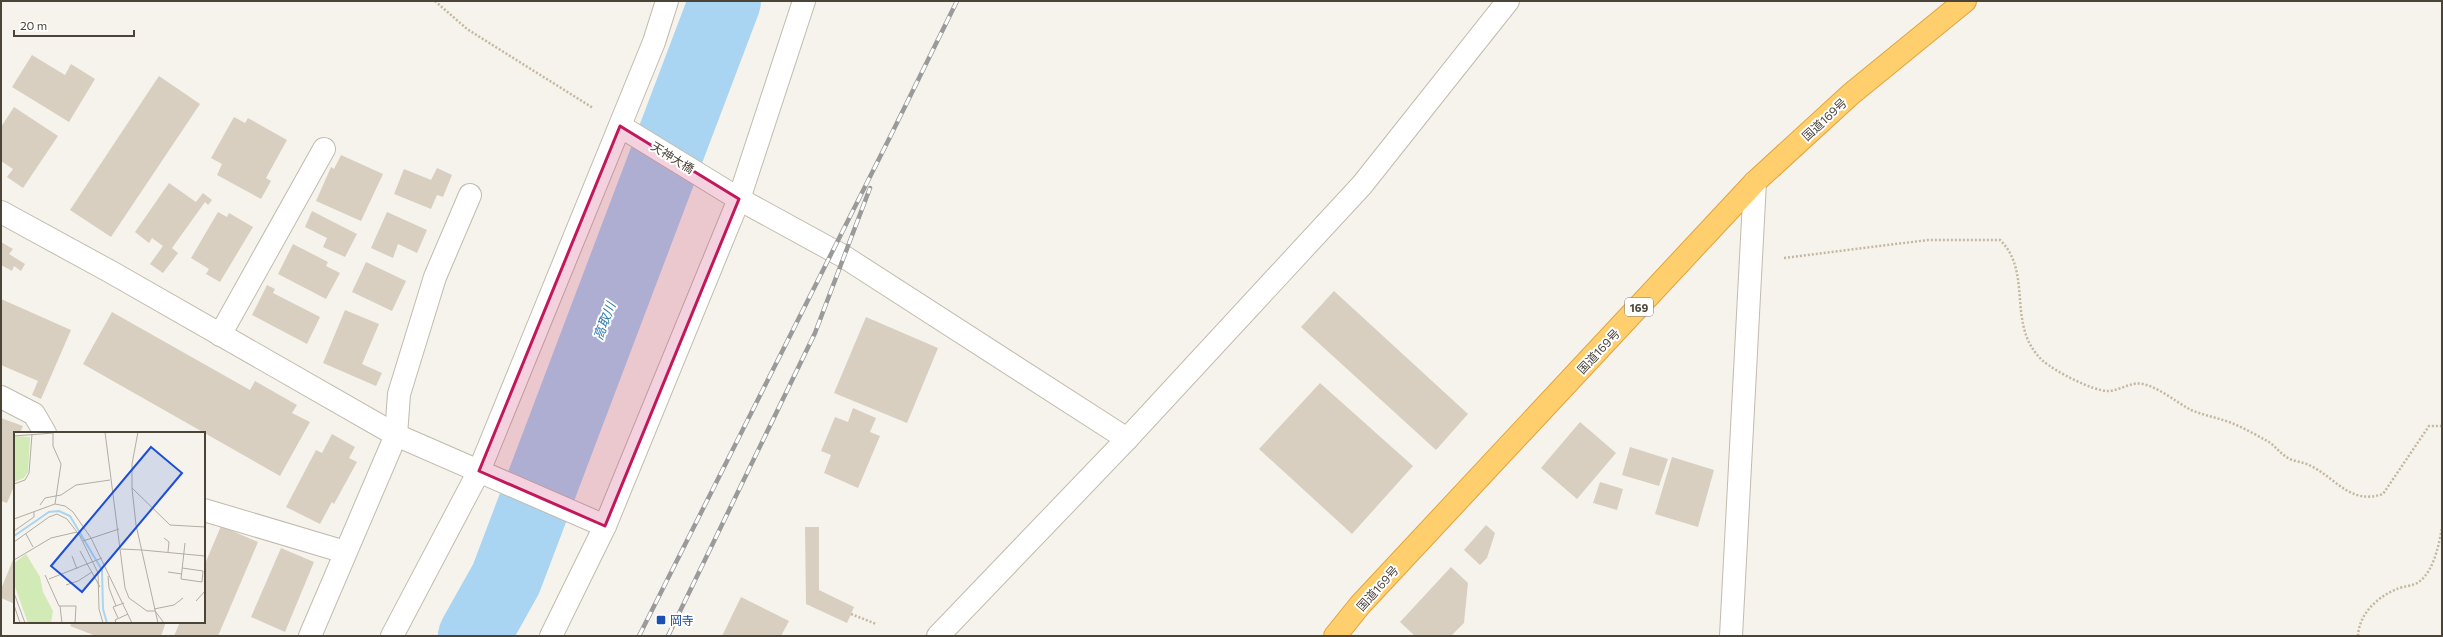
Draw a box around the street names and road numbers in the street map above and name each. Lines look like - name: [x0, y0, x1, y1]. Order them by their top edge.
- street label: 国道169号: [1799, 95, 1849, 143]
- street label: 天神大橋: [649, 138, 697, 176]
- road number: 169: [1625, 298, 1653, 316]
- street label: 国道169号: [1574, 326, 1622, 376]
- street label: 国道169号: [1353, 563, 1401, 613]

